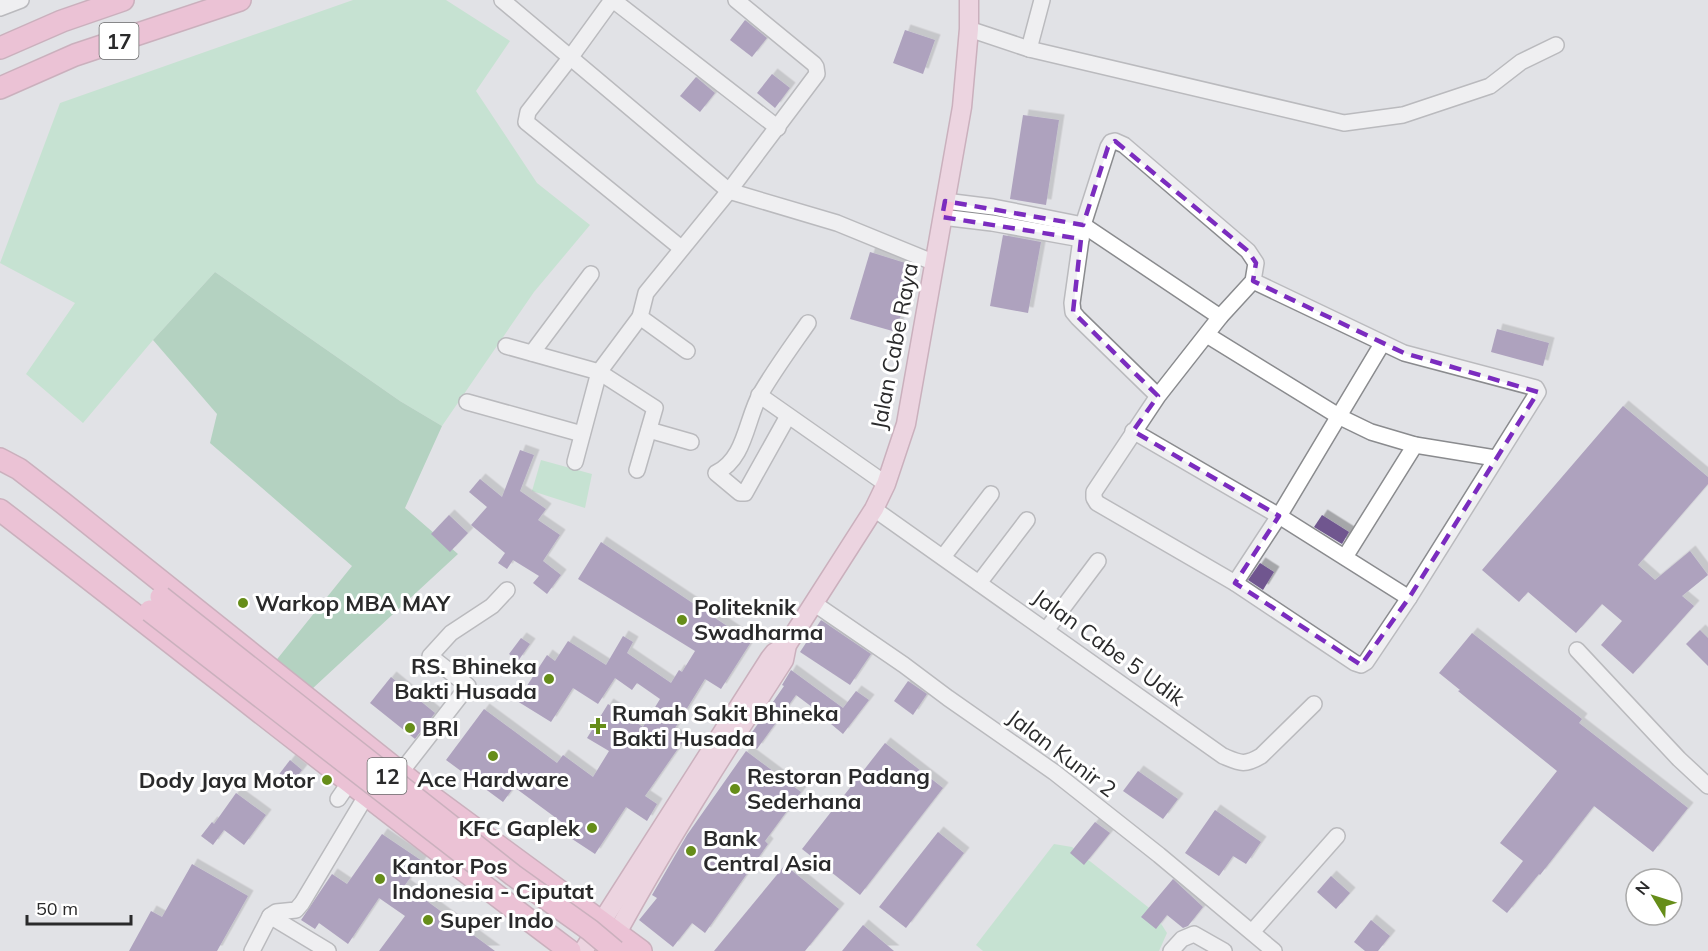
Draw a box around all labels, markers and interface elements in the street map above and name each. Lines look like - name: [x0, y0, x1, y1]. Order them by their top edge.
- road number: 17: [100, 23, 138, 59]
- street label: Jalan Cabe Raya: [864, 260, 924, 432]
- street label: Jalan Cabe 5 Udik: [1028, 582, 1191, 712]
- place label: Warkop MBA MAY: [255, 589, 451, 617]
- place label: Politeknik Swadharma: [694, 593, 823, 646]
- marker: Warkop MBA MAY: [236, 596, 250, 610]
- marker: Politeknik Swadharma: [675, 613, 689, 627]
- place label: RS. Bhineka Bakti Husada: [394, 652, 537, 705]
- marker: RS. Bhineka Bakti Husada: [542, 672, 556, 686]
- place label: Rumah Sakit Bhineka Bakti Husada: [612, 699, 839, 752]
- street label: Jalan Kunir 2: [1002, 703, 1122, 803]
- place label: BRI: [422, 714, 459, 742]
- marker: Rumah Sakit Bhineka Bakti Husada: [589, 717, 607, 735]
- marker: BRI: [403, 721, 417, 735]
- marker: Ace Hardware: [486, 749, 500, 763]
- road number: 12: [368, 758, 406, 794]
- place label: Restoran Padang Sederhana: [747, 762, 930, 815]
- place label: Ace Hardware: [417, 765, 569, 793]
- place label: Dody Jaya Motor: [139, 766, 315, 794]
- marker: Dody Jaya Motor: [320, 773, 334, 787]
- marker: Restoran Padang Sederhana: [728, 782, 742, 796]
- place label: KFC Gaplek: [458, 814, 581, 842]
- marker: KFC Gaplek: [585, 821, 599, 835]
- place label: Bank Central Asia: [703, 824, 832, 877]
- marker: Bank Central Asia: [684, 844, 698, 858]
- place label: Kantor Pos Indonesia - Ciputat: [392, 852, 593, 905]
- north arrow: [1624, 867, 1684, 927]
- marker: Kantor Pos Indonesia - Ciputat: [373, 872, 387, 886]
- text: N: [1631, 877, 1654, 899]
- scale bar: [27, 888, 130, 926]
- text: 50 m: [36, 897, 78, 920]
- place label: Super Indo: [440, 906, 554, 934]
- marker: Super Indo: [421, 913, 435, 927]

